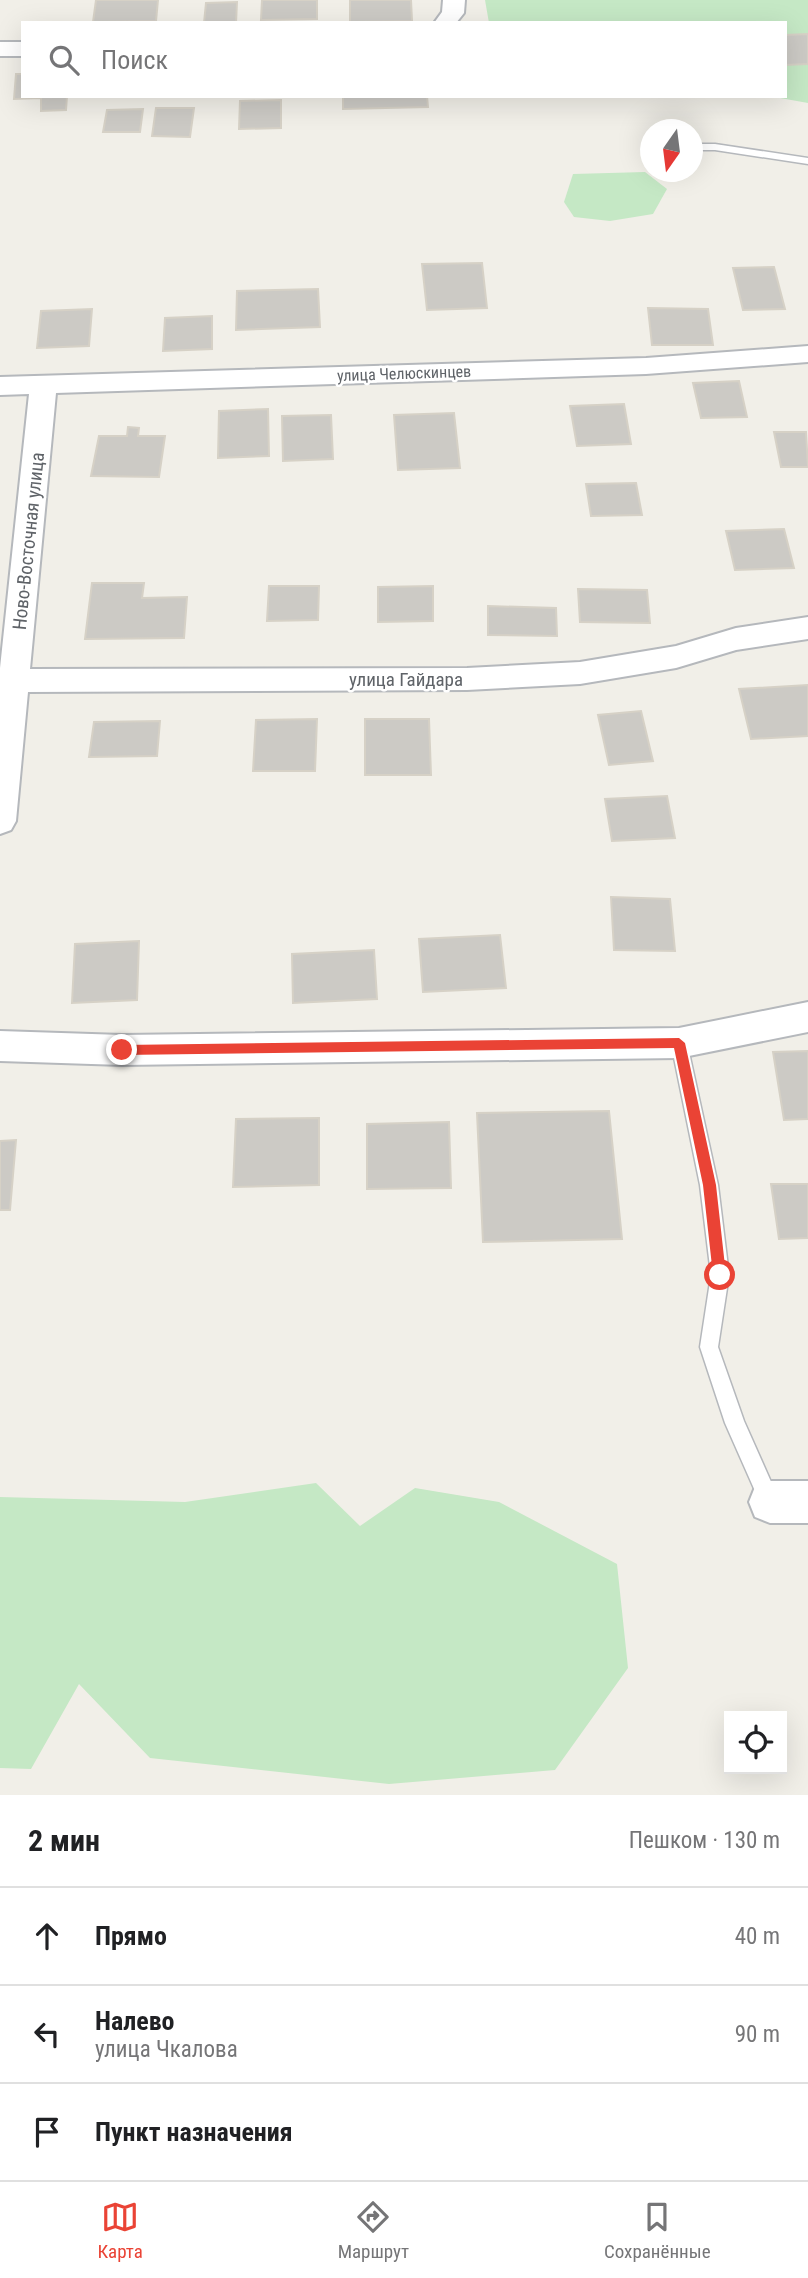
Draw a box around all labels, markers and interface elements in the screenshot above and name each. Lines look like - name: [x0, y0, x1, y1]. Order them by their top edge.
- search box: [21, 21, 787, 98]
- icon: search: [45, 41, 83, 79]
- text: Поиск: [101, 45, 168, 75]
- north arrow: [640, 119, 703, 182]
- street label: улица Челюскинцев: [337, 362, 471, 385]
- street label: Ново-Восточная улица: [8, 451, 49, 631]
- street label: улица Гайдара: [349, 668, 463, 691]
- route end: [106, 1034, 137, 1065]
- route start: [704, 1259, 735, 1290]
- map controls: [724, 1711, 787, 1774]
- button: locate: [724, 1711, 787, 1774]
- text: 2 мин: [28, 1823, 100, 1858]
- text: Пешком · 130 m: [629, 1827, 780, 1854]
- icon: ahead: [28, 1917, 66, 1955]
- text: Прямо: [95, 1921, 167, 1951]
- text: 40 m: [735, 1923, 780, 1950]
- text: Налево: [95, 2006, 175, 2036]
- icon: left: [28, 2015, 66, 2053]
- text: 90 m: [735, 2021, 780, 2048]
- text: улица Чкалова: [95, 2036, 238, 2063]
- icon: arrive: [28, 2113, 66, 2151]
- text: Пункт назначения: [95, 2117, 293, 2147]
- tab: Карта: [97, 2198, 143, 2263]
- tab: Маршрут: [338, 2198, 409, 2263]
- tab: Сохранённые: [604, 2198, 711, 2263]

